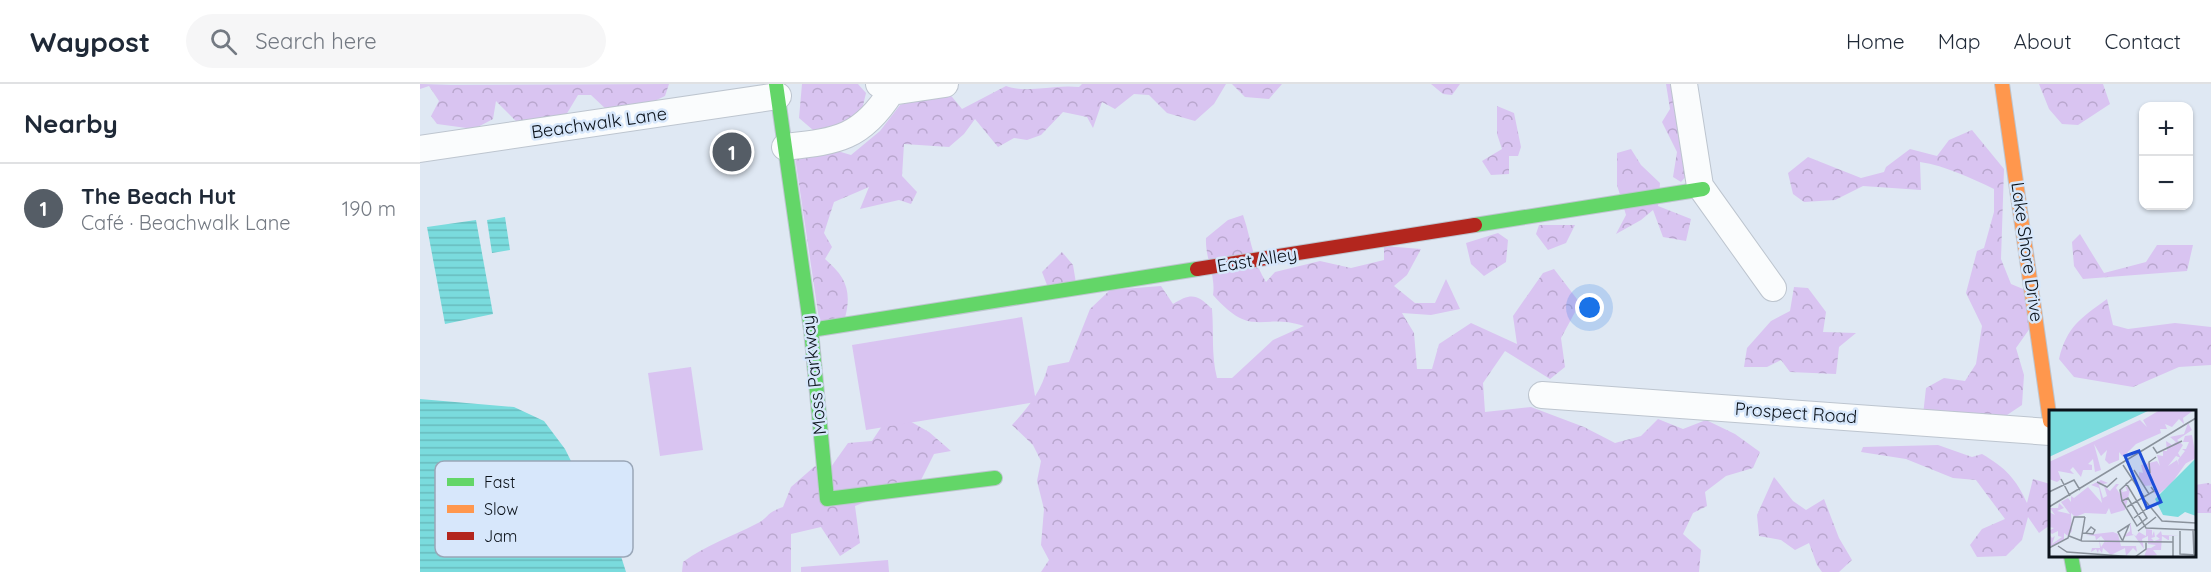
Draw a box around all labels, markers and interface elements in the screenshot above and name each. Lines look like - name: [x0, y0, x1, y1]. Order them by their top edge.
- search box: [186, 14, 606, 68]
- text: Waypost: [30, 24, 150, 59]
- icon: search: [207, 25, 240, 58]
- text: Search here: [255, 27, 377, 55]
- text: Home: [1846, 28, 1905, 54]
- text: Map: [1938, 28, 1981, 54]
- text: About: [2014, 28, 2072, 54]
- text: Contact: [2105, 28, 2181, 54]
- street label: Beachwalk Lane: [530, 102, 668, 143]
- map controls: [2139, 102, 2193, 210]
- button: +: [2139, 102, 2193, 156]
- text: Nearby: [24, 107, 118, 140]
- pin: 1: [712, 130, 752, 174]
- button: −: [2139, 156, 2193, 210]
- street label: Lake Shore Drive: [2006, 181, 2049, 323]
- text: The Beach Hut: [81, 182, 236, 210]
- text: 1: [40, 196, 47, 221]
- text: 190 m: [342, 196, 396, 221]
- text: Café · Beachwalk Lane: [81, 210, 291, 235]
- street label: East Alley: [1215, 242, 1299, 277]
- your location: [1575, 293, 1604, 322]
- street label: Moss Parkway: [796, 314, 831, 436]
- street label: Prospect Road: [1734, 397, 1858, 428]
- inset map: [2049, 410, 2196, 557]
- legend: [435, 461, 633, 557]
- text: Fast: [484, 472, 515, 492]
- text: Slow: [484, 499, 518, 519]
- text: Jam: [484, 526, 517, 546]

